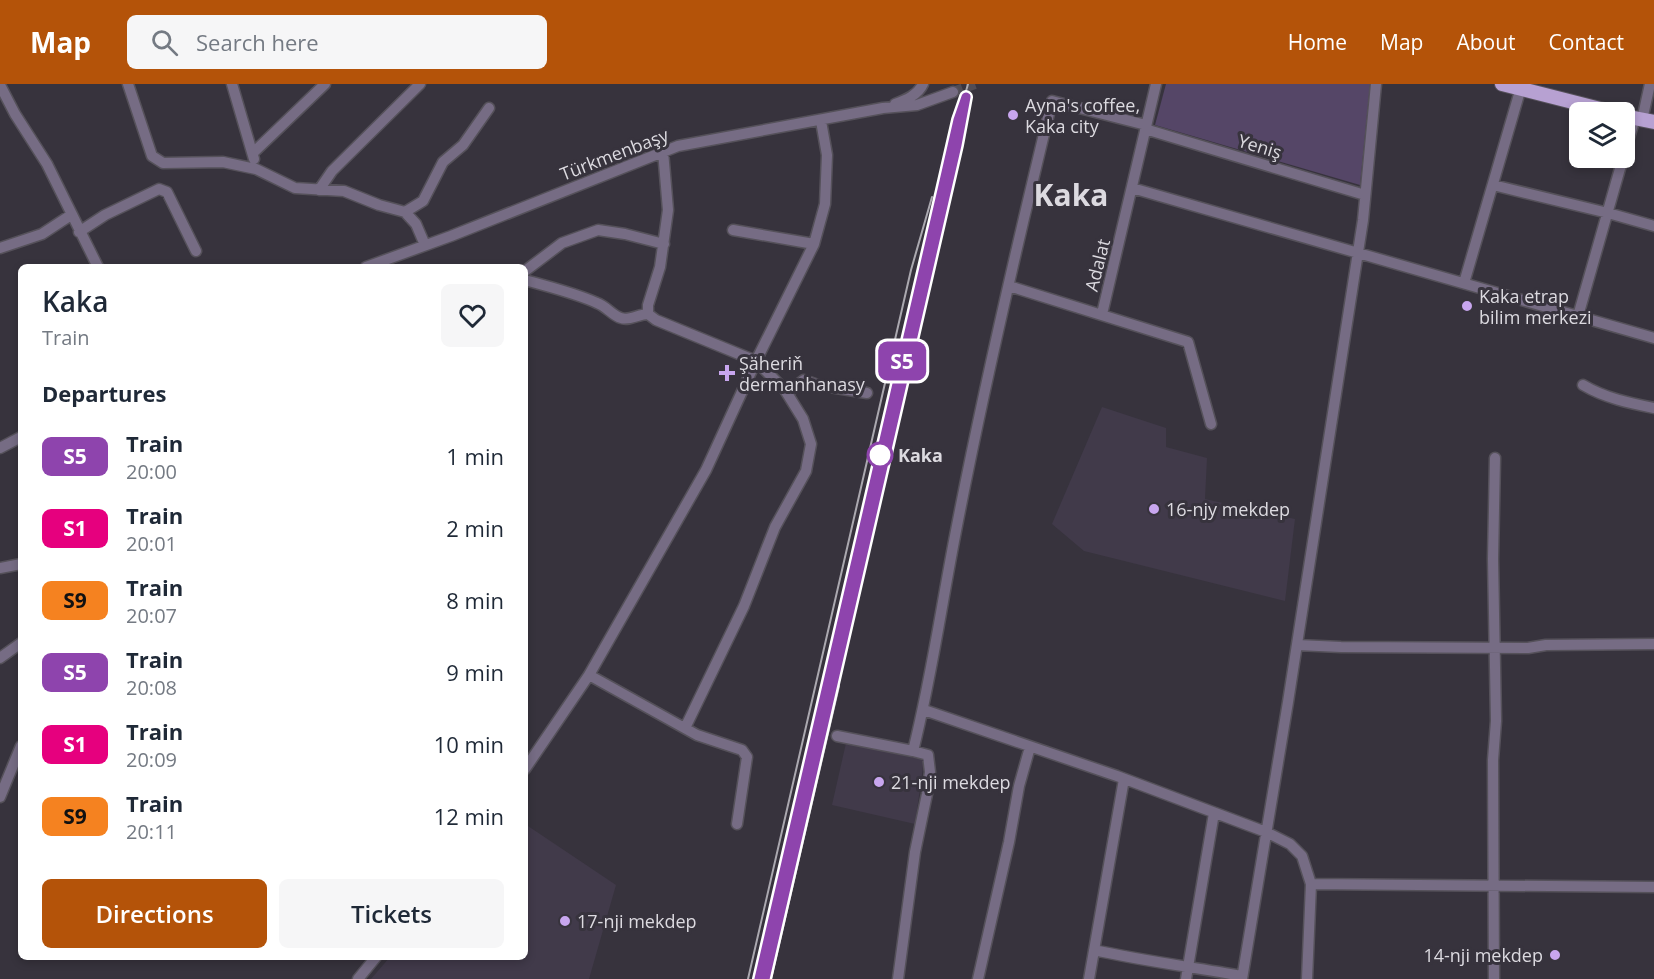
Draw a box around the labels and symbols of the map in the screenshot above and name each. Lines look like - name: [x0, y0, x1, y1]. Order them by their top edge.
- place label: Ayna's coffee, Kaka city: [1025, 93, 1140, 138]
- marker: Ayna's coffee, Kaka city: [1006, 108, 1020, 122]
- street label: Türkmenbaşy: [556, 122, 673, 186]
- street label: Yeniş: [1235, 128, 1285, 164]
- district label: Kaka: [1034, 174, 1108, 215]
- street label: Adalat: [1079, 236, 1115, 294]
- place label: Kaka etrap bilim merkezi: [1479, 284, 1592, 329]
- marker: Kaka etrap bilim merkezi: [1460, 299, 1474, 313]
- line badge: S5: [875, 342, 929, 380]
- place label: Şäheriň dermanhanasy: [739, 351, 866, 396]
- marker: Şäheriň dermanhanasy: [720, 366, 734, 380]
- marker: Kaka: [867, 442, 893, 468]
- place label: Kaka: [898, 443, 943, 467]
- place label: 16-njy mekdep: [1166, 497, 1290, 521]
- marker: 16-njy mekdep: [1147, 502, 1161, 516]
- place label: 21-nji mekdep: [891, 770, 1011, 794]
- marker: 21-nji mekdep: [872, 775, 886, 789]
- place label: 17-nji mekdep: [577, 909, 697, 933]
- marker: 17-nji mekdep: [558, 914, 572, 928]
- place label: 14-nji mekdep: [1423, 943, 1543, 967]
- marker: 14-nji mekdep: [1548, 948, 1562, 962]

